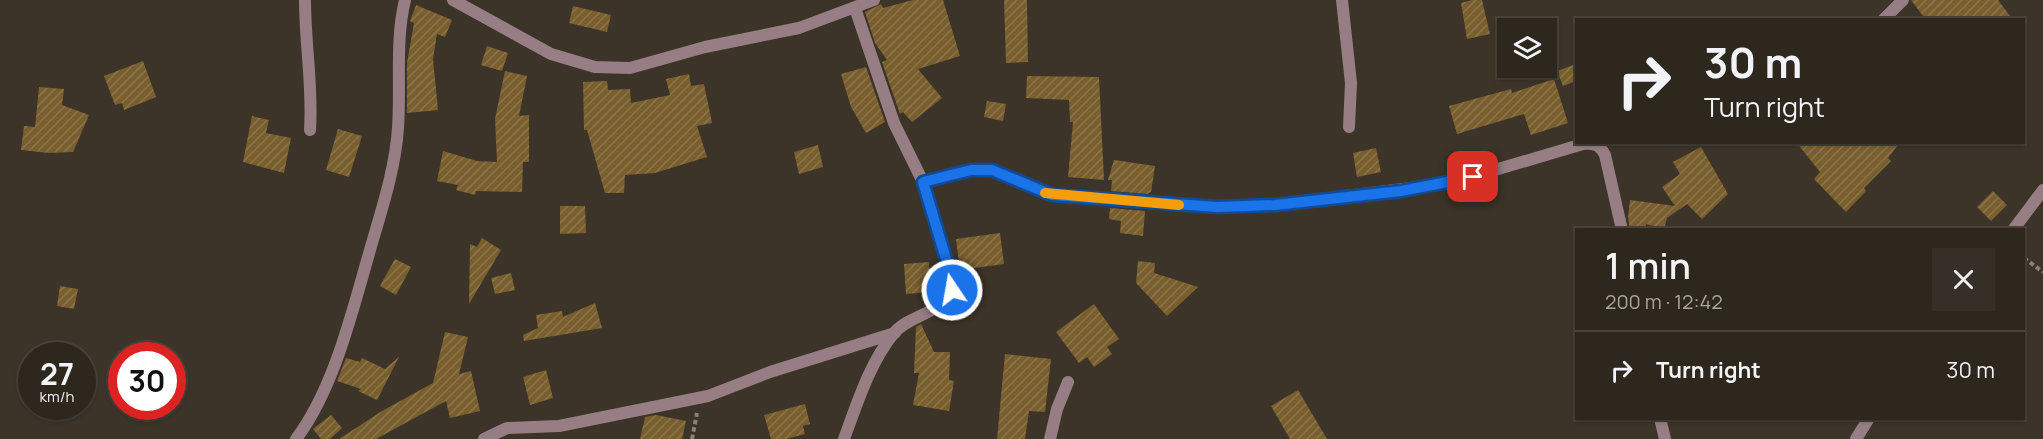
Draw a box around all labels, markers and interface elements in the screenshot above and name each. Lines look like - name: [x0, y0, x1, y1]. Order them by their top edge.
- map controls: [1497, 18, 1557, 78]
- button: layers: [1497, 18, 1557, 78]
- text: 30 m: [1704, 33, 1802, 91]
- icon: right: [1605, 42, 1683, 120]
- text: Turn right: [1704, 88, 1825, 125]
- pin: [1447, 151, 1498, 202]
- icon: arrive: [1456, 160, 1489, 193]
- text: 1 min: [1605, 241, 1691, 290]
- button: close: [1932, 248, 1995, 311]
- position arrow: [920, 258, 984, 322]
- text: 200 m · 12:42: [1605, 288, 1723, 315]
- speed limit sign: 30: [108, 342, 186, 420]
- text: 27: [40, 353, 74, 394]
- icon: right: [1605, 354, 1638, 387]
- text: Turn right: [1656, 355, 1761, 385]
- text: 30 m: [1946, 355, 1995, 385]
- text: km/h: [40, 386, 74, 407]

